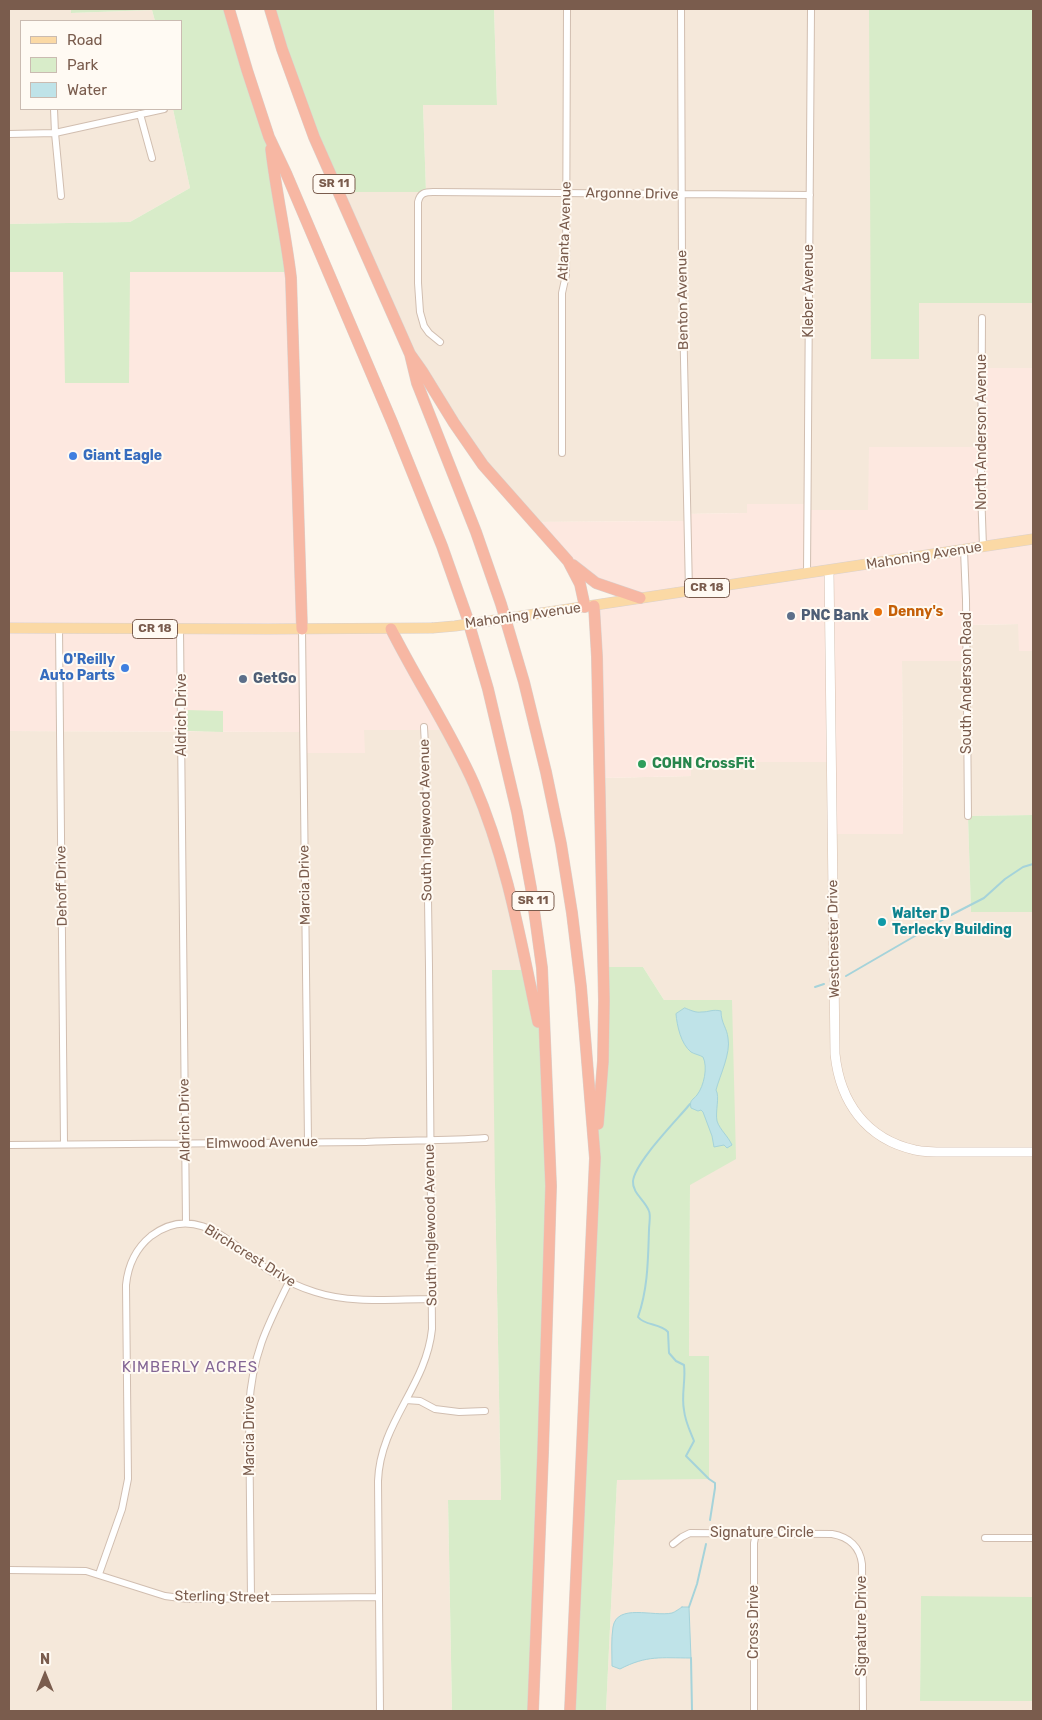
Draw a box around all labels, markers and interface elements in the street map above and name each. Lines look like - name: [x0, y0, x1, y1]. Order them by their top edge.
- legend: [20, 20, 182, 110]
- text: Road: [67, 31, 103, 49]
- text: Park: [67, 56, 98, 74]
- text: Water: [67, 81, 107, 99]
- road number: SR 11: [313, 174, 355, 193]
- street label: Atlanta Avenue: [555, 181, 575, 281]
- street label: Argonne Drive: [585, 185, 679, 203]
- street label: Kleber Avenue: [801, 244, 817, 338]
- street label: Benton Avenue: [674, 250, 692, 350]
- street label: North Anderson Avenue: [974, 354, 990, 510]
- place label: Giant Eagle: [83, 448, 162, 464]
- marker: Giant Eagle: [67, 450, 79, 462]
- street label: Mahoning Avenue: [865, 539, 983, 573]
- road number: CR 18: [684, 578, 730, 598]
- street label: Mahoning Avenue: [464, 600, 582, 632]
- place label: Denny's: [888, 604, 943, 620]
- marker: Denny's: [872, 606, 884, 618]
- place label: PNC Bank: [801, 608, 869, 624]
- marker: PNC Bank: [785, 610, 797, 622]
- street label: South Anderson Road: [959, 612, 975, 754]
- road number: CR 18: [132, 620, 178, 638]
- place label: O'Reilly Auto Parts: [40, 652, 115, 684]
- marker: O'Reilly Auto Parts: [119, 662, 131, 674]
- place label: GetGo: [253, 671, 297, 687]
- street label: Aldrich Drive: [174, 673, 190, 757]
- marker: GetGo: [237, 673, 249, 685]
- street label: South Inglewood Avenue: [416, 739, 436, 901]
- place label: COHN CrossFit: [652, 756, 755, 772]
- marker: COHN CrossFit: [636, 758, 648, 770]
- street label: Dehoff Drive: [53, 845, 71, 927]
- street label: Marcia Drive: [296, 845, 314, 925]
- street label: Westchester Drive: [825, 880, 843, 998]
- road number: SR 11: [512, 891, 554, 910]
- place label: Walter D Terlecky Building: [892, 906, 1012, 939]
- marker: Walter D Terlecky Building: [876, 916, 888, 928]
- street label: Aldrich Drive: [176, 1078, 194, 1162]
- street label: Elmwood Avenue: [206, 1134, 318, 1152]
- street label: South Inglewood Avenue: [421, 1144, 441, 1306]
- street label: Birchcrest Drive: [201, 1221, 299, 1291]
- district label: KIMBERLY ACRES: [120, 1359, 260, 1377]
- street label: Marcia Drive: [242, 1396, 258, 1476]
- street label: Signature Circle: [710, 1525, 814, 1541]
- street label: Signature Drive: [854, 1576, 870, 1676]
- street label: Cross Drive: [746, 1585, 762, 1659]
- street label: Sterling Street: [174, 1588, 270, 1606]
- north arrow: [20, 1650, 70, 1700]
- text: N: [40, 1651, 50, 1668]

